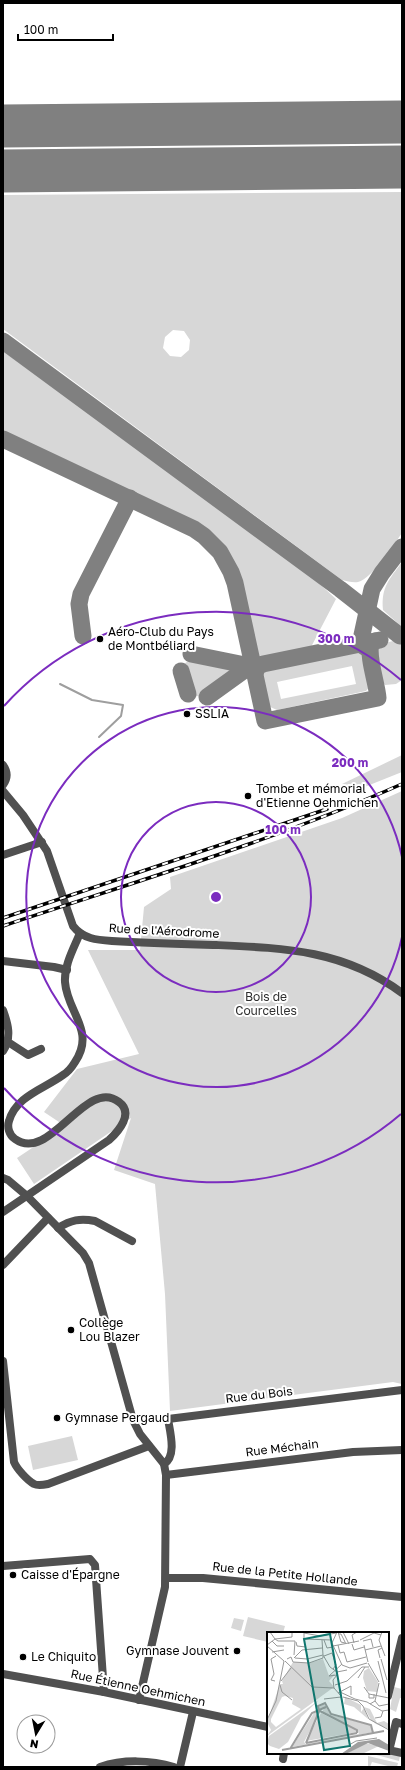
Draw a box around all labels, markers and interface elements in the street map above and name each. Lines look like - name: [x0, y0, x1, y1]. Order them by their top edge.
- scale bar: [18, 16, 113, 42]
- text: 100 m: [24, 22, 58, 37]
- place label: Aéro-Club du Pays de Montbéliard: [108, 624, 214, 653]
- text: 300 m: [318, 631, 354, 646]
- marker: Aéro-Club du Pays de Montbéliard: [95, 634, 105, 644]
- place label: SSLIA: [195, 706, 229, 721]
- marker: SSLIA: [182, 709, 192, 719]
- text: 200 m: [332, 755, 368, 770]
- place label: Tombe et mémorial d'Etienne Oehmichen: [256, 781, 378, 810]
- marker: Tombe et mémorial d'Etienne Oehmichen: [243, 791, 253, 801]
- text: 100 m: [265, 822, 301, 837]
- centre of rings: [209, 890, 223, 904]
- street label: Rue de l'Aérodrome: [108, 920, 220, 941]
- park label: Bois de Courcelles: [235, 989, 297, 1018]
- place label: Collège Lou Blazer: [79, 1315, 140, 1344]
- marker: Collège Lou Blazer: [66, 1325, 76, 1335]
- street label: Rue du Bois: [224, 1383, 293, 1406]
- place label: Gymnase Pergaud: [65, 1410, 169, 1425]
- marker: Gymnase Pergaud: [52, 1413, 62, 1423]
- street label: Rue Méchain: [244, 1436, 319, 1459]
- street label: Rue de la Petite Hollande: [212, 1558, 359, 1589]
- place label: Caisse d'Épargne: [21, 1567, 120, 1582]
- marker: Caisse d'Épargne: [8, 1570, 18, 1580]
- inset map: [267, 1632, 389, 1754]
- place label: Gymnase Jouvent: [126, 1643, 229, 1658]
- marker: Gymnase Jouvent: [232, 1646, 242, 1656]
- place label: Le Chiquito: [31, 1649, 96, 1664]
- marker: Le Chiquito: [18, 1652, 28, 1662]
- street label: Rue Étienne Oehmichen: [69, 1666, 207, 1709]
- north arrow: [16, 1714, 56, 1754]
- text: N: [29, 1737, 39, 1751]

